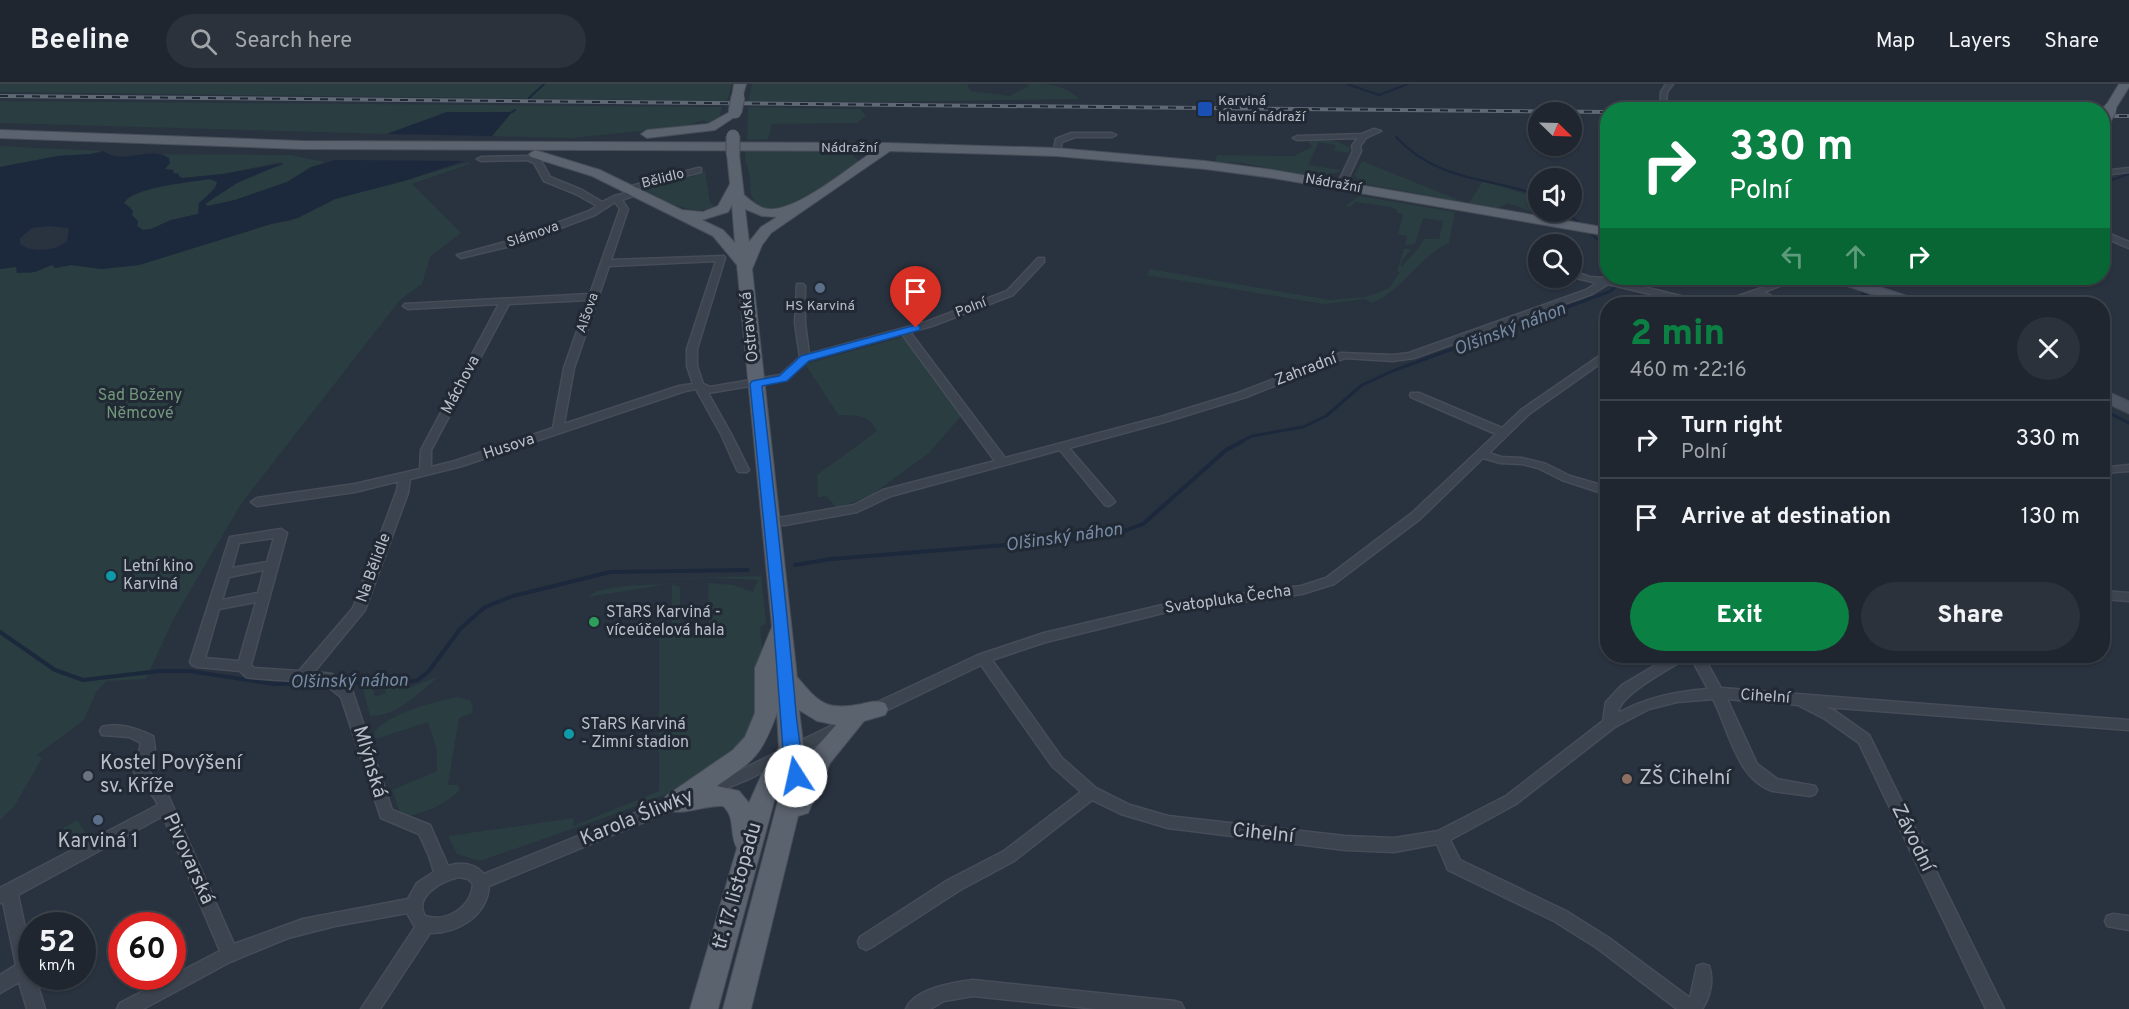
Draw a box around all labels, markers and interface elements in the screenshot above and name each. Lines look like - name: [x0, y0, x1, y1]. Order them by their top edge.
- search box: [166, 14, 586, 68]
- text: Beeline: [30, 23, 130, 59]
- icon: search: [187, 25, 220, 58]
- text: Search here: [235, 28, 352, 55]
- text: Map: [1876, 28, 1915, 55]
- text: Layers: [1948, 28, 2011, 55]
- text: Share: [2044, 28, 2099, 55]
- place label: Karviná hlavní nádraží: [1218, 93, 1307, 126]
- marker: Karviná hlavní nádraží: [1196, 100, 1214, 118]
- north arrow: [1528, 102, 1582, 156]
- map controls: [1528, 102, 1582, 288]
- text: 330 m: [1729, 122, 1854, 175]
- icon: right: [1630, 126, 1708, 204]
- street label: Nádražní: [821, 140, 879, 157]
- street label: Bělidlo: [640, 165, 686, 192]
- button: sound: [1528, 168, 1582, 222]
- street label: Nádražní: [1304, 171, 1364, 197]
- text: Polní: [1729, 174, 1790, 208]
- street label: Slámova: [505, 218, 561, 252]
- button: search: [1528, 234, 1582, 288]
- icon: left: [1776, 240, 1809, 273]
- icon: ahead: [1839, 240, 1872, 273]
- icon: right: [1902, 240, 1935, 273]
- pin: [890, 266, 941, 328]
- icon: arrive: [899, 275, 932, 308]
- marker: HS Karviná: [813, 281, 827, 295]
- street label: Alšova: [573, 291, 603, 335]
- street label: Ostravská: [736, 291, 764, 363]
- street label: Polní: [953, 294, 990, 322]
- place label: HS Karviná: [785, 298, 855, 315]
- water label: Olšinský náhon: [1451, 298, 1569, 362]
- text: 2 min: [1630, 312, 1725, 358]
- button: close: [2017, 317, 2080, 380]
- street label: Zahradní: [1272, 348, 1342, 391]
- street label: Máchova: [437, 352, 485, 418]
- text: 460 m · 22:16: [1630, 358, 1747, 384]
- park label: Sad Boženy Němcové: [98, 386, 182, 424]
- text: Turn right: [1681, 413, 1783, 440]
- icon: right: [1630, 423, 1663, 456]
- text: 330 m: [2016, 426, 2080, 453]
- street label: Husova: [481, 429, 537, 465]
- text: Polní: [1681, 440, 1726, 466]
- icon: arrive: [1630, 501, 1663, 534]
- text: Arrive at destination: [1681, 504, 1891, 531]
- text: 130 m: [2021, 504, 2080, 531]
- water label: Olšinský náhon: [1004, 518, 1124, 558]
- street label: Na Bělidle: [352, 531, 396, 605]
- place label: Letní kino Karviná: [123, 557, 193, 595]
- marker: Letní kino Karviná: [104, 569, 118, 583]
- street label: Svatopluka Čecha: [1163, 579, 1292, 619]
- button: Exit: [1630, 582, 1849, 651]
- button: Share: [1861, 582, 2080, 651]
- place label: STaRS Karviná - víceúčelová hala: [606, 603, 724, 641]
- marker: STaRS Karviná - víceúčelová hala: [587, 615, 601, 629]
- water label: Olšinský náhon: [290, 669, 408, 695]
- street label: Cihelní: [1740, 685, 1792, 709]
- place label: STaRS Karviná - Zimní stadion: [581, 715, 689, 753]
- street label: Mlýnská: [346, 723, 392, 801]
- marker: STaRS Karviná - Zimní stadion: [562, 727, 576, 741]
- position arrow: [764, 744, 828, 808]
- place label: Kostel Povýšení sv. Kříže: [100, 751, 243, 800]
- place label: ZŠ Cihelní: [1639, 764, 1732, 792]
- marker: Kostel Povýšení sv. Kříže: [81, 769, 95, 783]
- marker: ZŠ Cihelní: [1620, 772, 1634, 786]
- street label: Karola Śliwky: [576, 782, 698, 853]
- street label: Závodní: [1884, 800, 1940, 878]
- street label: Pivovarská: [156, 809, 220, 909]
- marker: Karviná 1: [91, 813, 105, 827]
- street label: Cihelní: [1231, 818, 1297, 850]
- street label: tř. 17. listopadu: [707, 819, 769, 953]
- place label: Karviná 1: [58, 829, 138, 855]
- speed limit sign: 60: [108, 912, 186, 990]
- text: 52: [39, 925, 75, 962]
- text: km/h: [39, 957, 75, 976]

